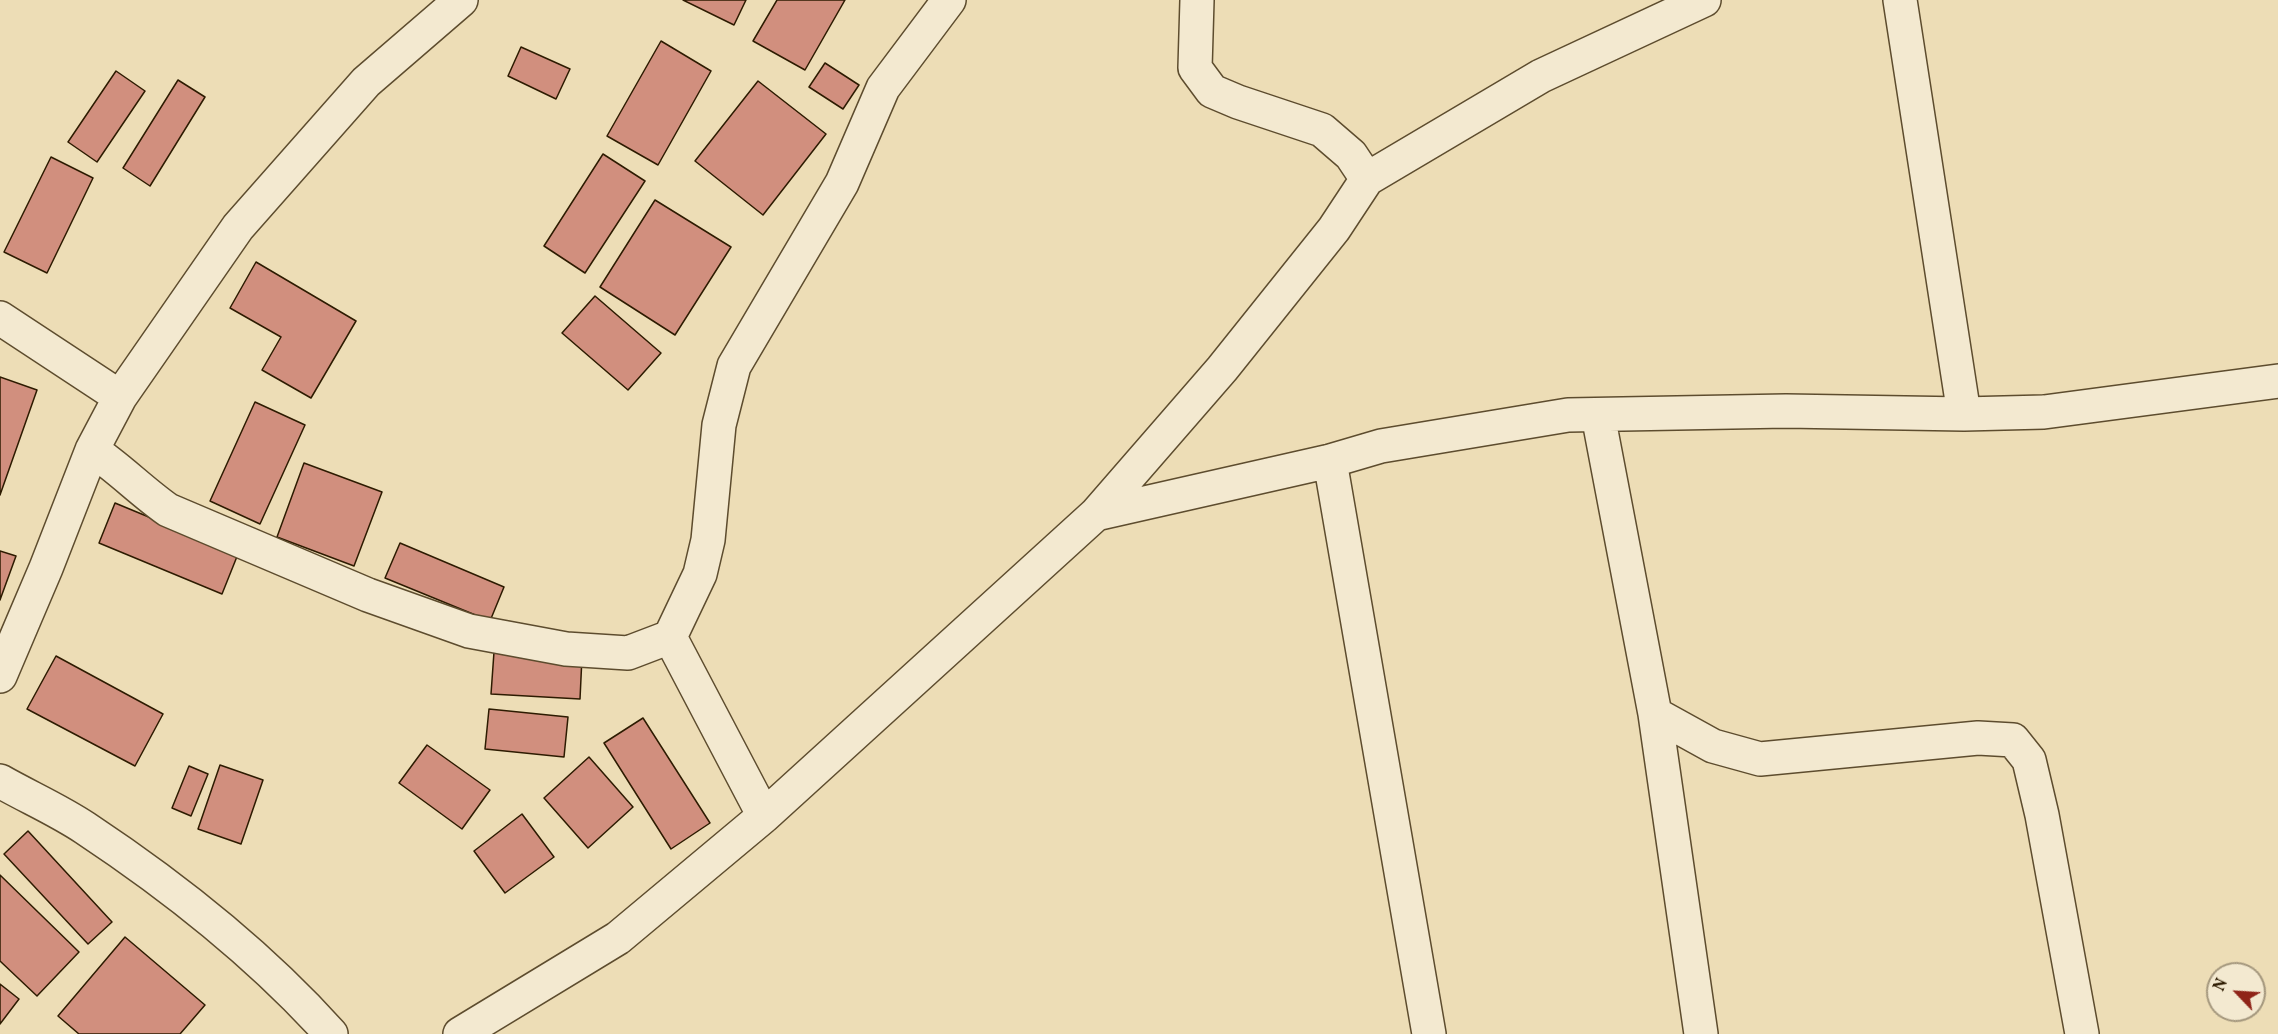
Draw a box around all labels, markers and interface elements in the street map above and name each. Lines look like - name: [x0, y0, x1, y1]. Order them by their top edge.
- north arrow: [2206, 962, 2266, 1022]
- text: N: [2209, 975, 2234, 995]

